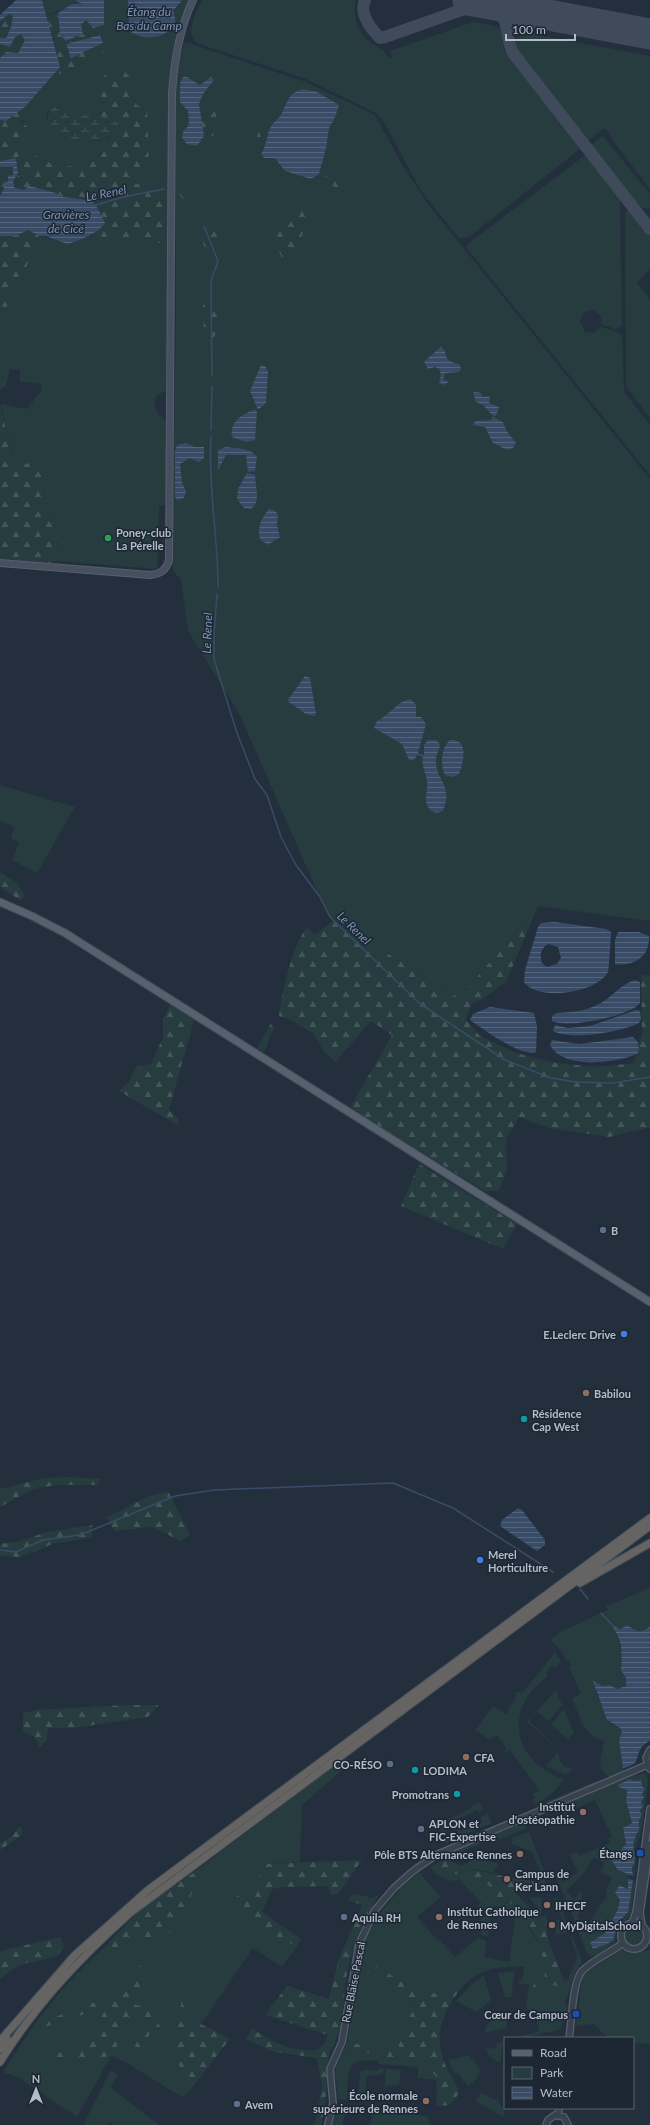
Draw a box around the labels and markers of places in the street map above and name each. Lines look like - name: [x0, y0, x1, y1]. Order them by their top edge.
- place label: Poney-club La Pérelle: [116, 526, 171, 552]
- marker: Poney-club La Pérelle: [103, 533, 113, 543]
- place label: B: [611, 1224, 618, 1237]
- marker: B: [598, 1225, 608, 1235]
- place label: E.Leclerc Drive: [543, 1328, 616, 1341]
- marker: E.Leclerc Drive: [619, 1329, 629, 1339]
- place label: Babilou: [594, 1387, 631, 1400]
- marker: Babilou: [581, 1388, 591, 1398]
- place label: Résidence Cap West: [532, 1407, 582, 1433]
- marker: Résidence Cap West: [519, 1414, 529, 1424]
- place label: Merel Horticulture: [488, 1548, 548, 1574]
- marker: Merel Horticulture: [475, 1555, 485, 1565]
- place label: CFA: [474, 1751, 495, 1764]
- marker: CFA: [461, 1752, 471, 1762]
- place label: CO-RÉSO: [334, 1758, 382, 1771]
- marker: CO-RÉSO: [385, 1759, 395, 1769]
- place label: LODIMA: [423, 1764, 467, 1777]
- marker: LODIMA: [410, 1765, 420, 1775]
- place label: Promotrans: [392, 1788, 449, 1801]
- marker: Promotrans: [452, 1789, 462, 1799]
- place label: Institut d'ostéopathie: [509, 1800, 576, 1826]
- marker: Institut d'ostéopathie: [578, 1807, 588, 1817]
- place label: APLON et FIC-Expertise: [428, 1817, 496, 1843]
- marker: APLON et FIC-Expertise: [416, 1824, 426, 1834]
- place label: Étangs: [599, 1847, 632, 1860]
- place label: Pôle BTS Alternance Rennes: [374, 1848, 512, 1861]
- marker: Étangs: [635, 1848, 645, 1858]
- marker: Pôle BTS Alternance Rennes: [515, 1849, 525, 1859]
- place label: Campus de Ker Lann: [515, 1867, 569, 1893]
- marker: Campus de Ker Lann: [502, 1874, 512, 1884]
- place label: IHECF: [555, 1899, 586, 1912]
- marker: IHECF: [542, 1900, 552, 1910]
- place label: Institut Catholique de Rennes: [447, 1905, 539, 1931]
- place label: Aquila RH: [351, 1911, 401, 1924]
- marker: Aquila RH: [339, 1912, 349, 1922]
- marker: Institut Catholique de Rennes: [434, 1912, 444, 1922]
- place label: MyDigitalSchool: [560, 1919, 641, 1932]
- marker: MyDigitalSchool: [547, 1920, 557, 1930]
- place label: Cœur de Campus: [484, 2008, 568, 2021]
- marker: Cœur de Campus: [571, 2009, 581, 2019]
- place label: École normale supérieure de Rennes: [313, 2089, 418, 2115]
- marker: École normale supérieure de Rennes: [421, 2096, 431, 2106]
- place label: Avem: [244, 2098, 273, 2111]
- marker: Avem: [232, 2099, 242, 2109]

